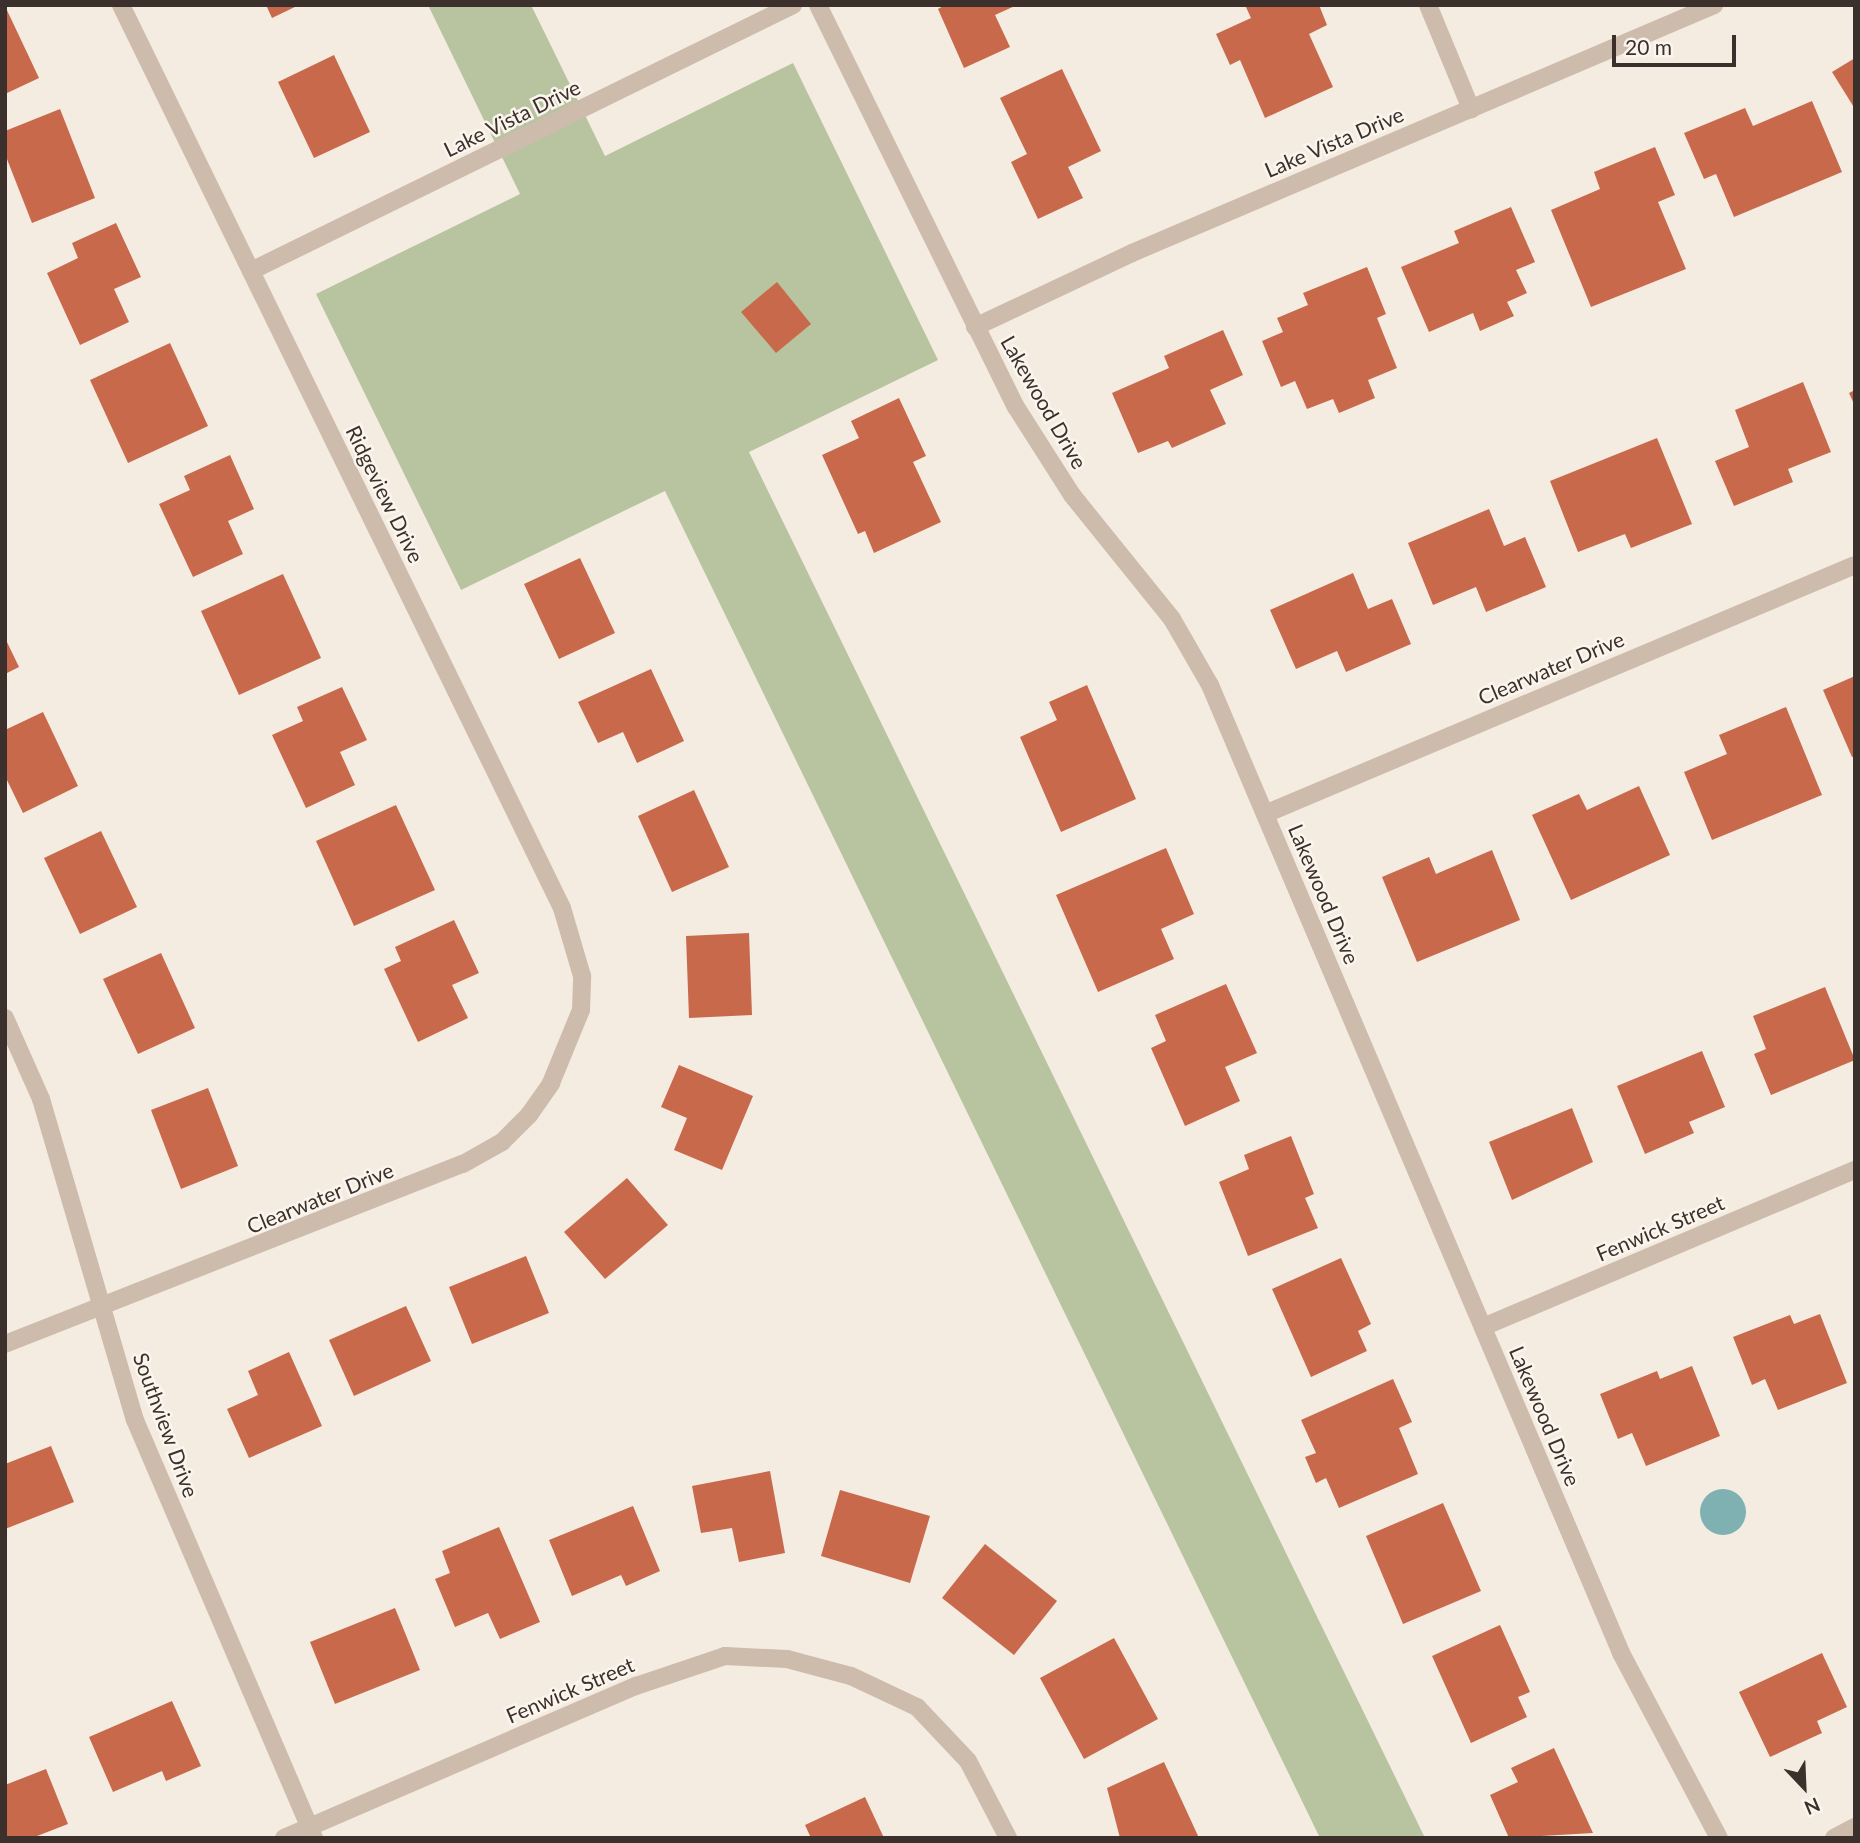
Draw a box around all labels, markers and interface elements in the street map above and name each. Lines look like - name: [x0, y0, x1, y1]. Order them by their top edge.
- scale bar: [1615, 21, 1739, 65]
- text: 20 m: [1625, 34, 1672, 59]
- street label: Lake Vista Drive: [439, 74, 585, 162]
- street label: Lake Vista Drive: [1260, 101, 1408, 183]
- street label: Lakewood Drive: [996, 331, 1092, 473]
- street label: Ridgeview Drive: [341, 421, 429, 567]
- street label: Clearwater Drive: [1474, 626, 1628, 710]
- street label: Lakewood Drive: [1283, 820, 1365, 968]
- street label: Clearwater Drive: [243, 1157, 397, 1239]
- street label: Fenwick Street: [1592, 1190, 1728, 1266]
- street label: Lakewood Drive: [1504, 1342, 1586, 1490]
- street label: Southview Drive: [128, 1349, 204, 1501]
- street label: Fenwick Street: [502, 1652, 638, 1728]
- north arrow: [1769, 1752, 1839, 1822]
- text: N: [1801, 1793, 1824, 1820]

